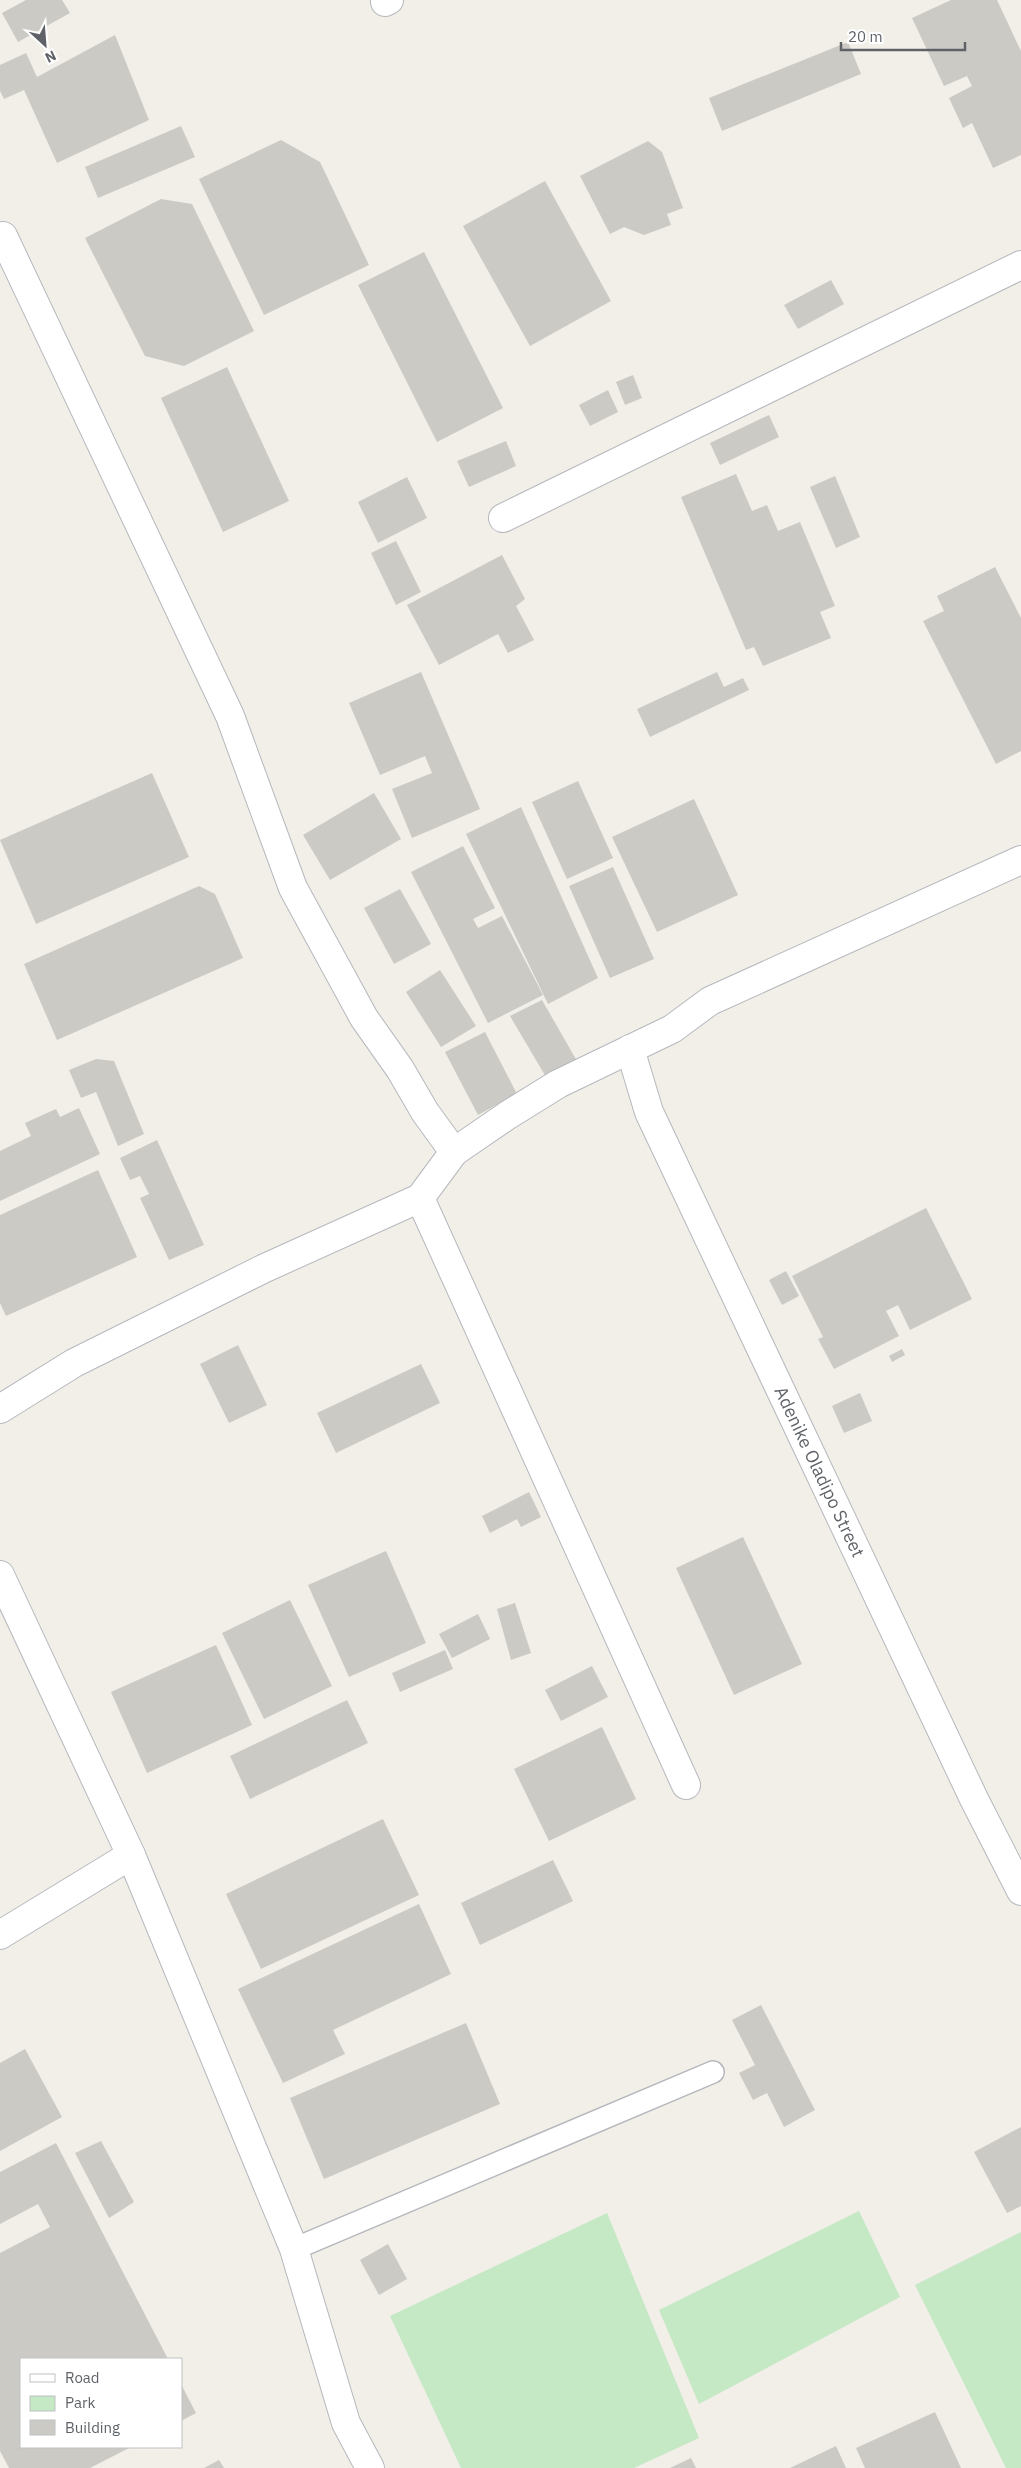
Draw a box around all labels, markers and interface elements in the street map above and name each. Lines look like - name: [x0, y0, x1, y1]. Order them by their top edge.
- north arrow: [20, 20, 70, 70]
- scale bar: [841, 20, 965, 52]
- text: 20 m: [848, 27, 883, 46]
- text: N: [42, 46, 59, 67]
- street label: Adenike Oladipo Street: [769, 1383, 870, 1561]
- legend: [20, 2358, 182, 2448]
- text: Road: [65, 2368, 100, 2387]
- text: Park: [65, 2393, 95, 2412]
- text: Building: [65, 2418, 120, 2437]

